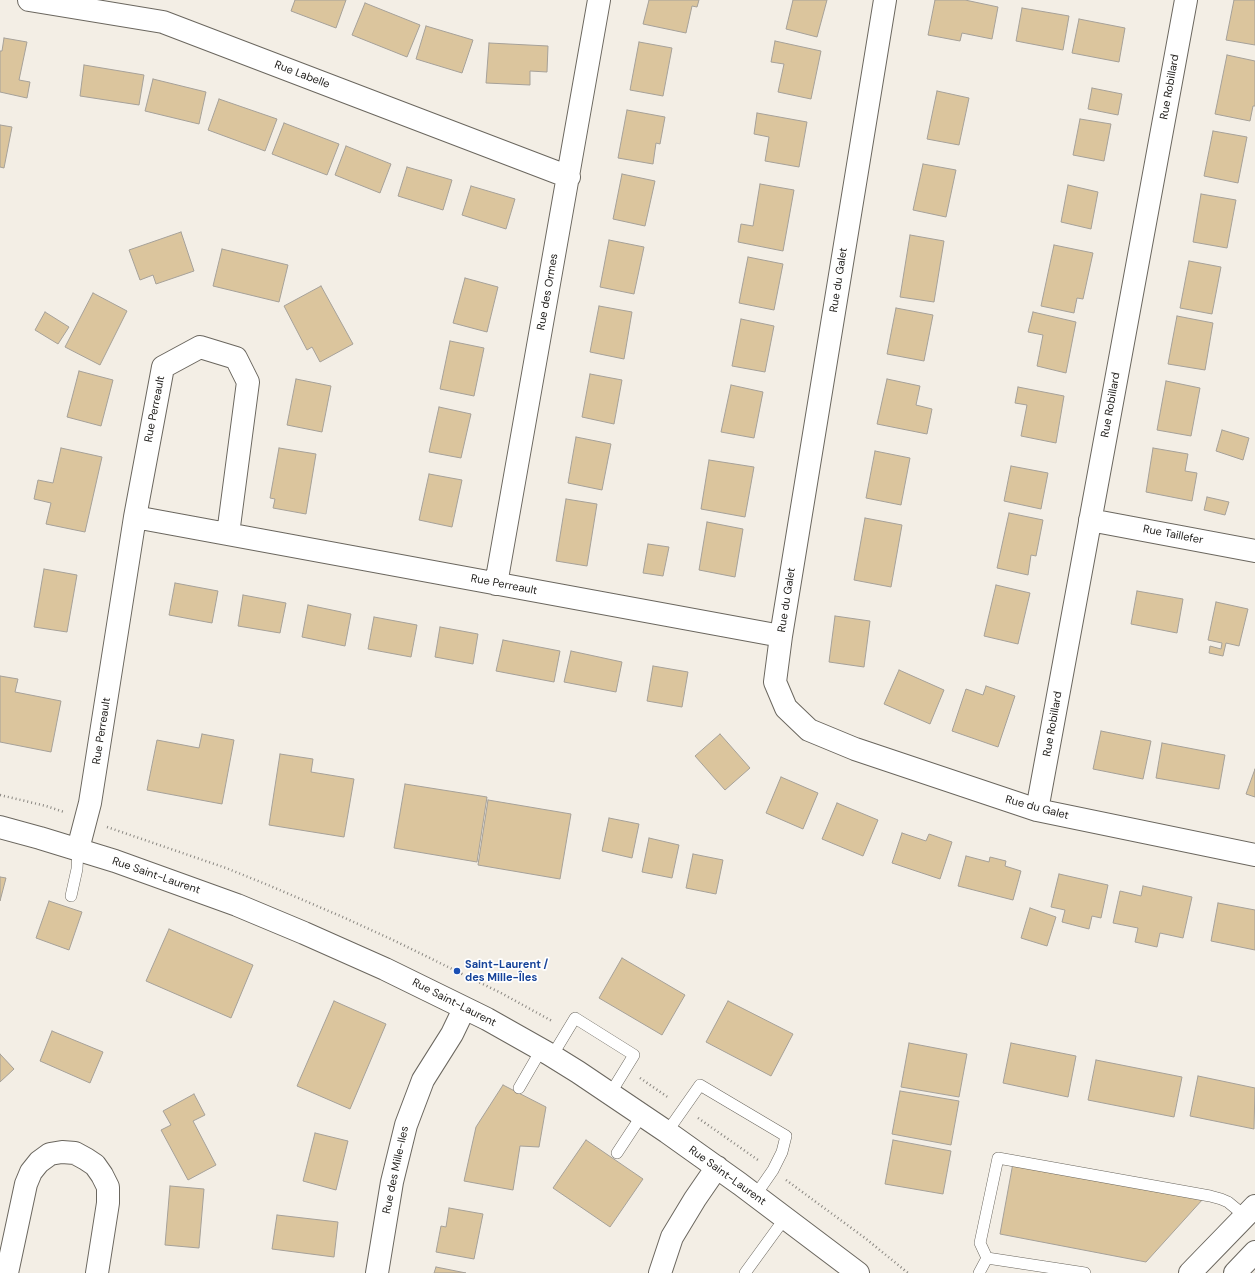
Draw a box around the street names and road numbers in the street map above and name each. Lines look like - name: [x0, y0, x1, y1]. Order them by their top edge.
- street label: Rue Robillard: [1158, 53, 1182, 121]
- street label: Rue Labelle: [273, 58, 331, 92]
- street label: Rue du Galet: [827, 247, 851, 313]
- street label: Rue des Ormes: [535, 253, 561, 331]
- street label: Rue Robillard: [1099, 371, 1123, 439]
- street label: Rue Perreault: [142, 375, 168, 443]
- street label: Rue Taillefer: [1142, 523, 1204, 547]
- street label: Rue du Galet: [775, 567, 799, 633]
- street label: Rue Perreault: [470, 572, 538, 598]
- street label: Rue Robillard: [1041, 690, 1065, 758]
- street label: Rue Perreault: [90, 697, 114, 765]
- street label: Rue du Galet: [1004, 793, 1070, 823]
- street label: Rue Saint-Laurent: [110, 855, 202, 897]
- street label: Rue Saint-Laurent: [410, 976, 498, 1030]
- street label: Rue des Mille-Iles: [380, 1125, 412, 1215]
- street label: Rue Saint-Laurent: [686, 1144, 768, 1208]

